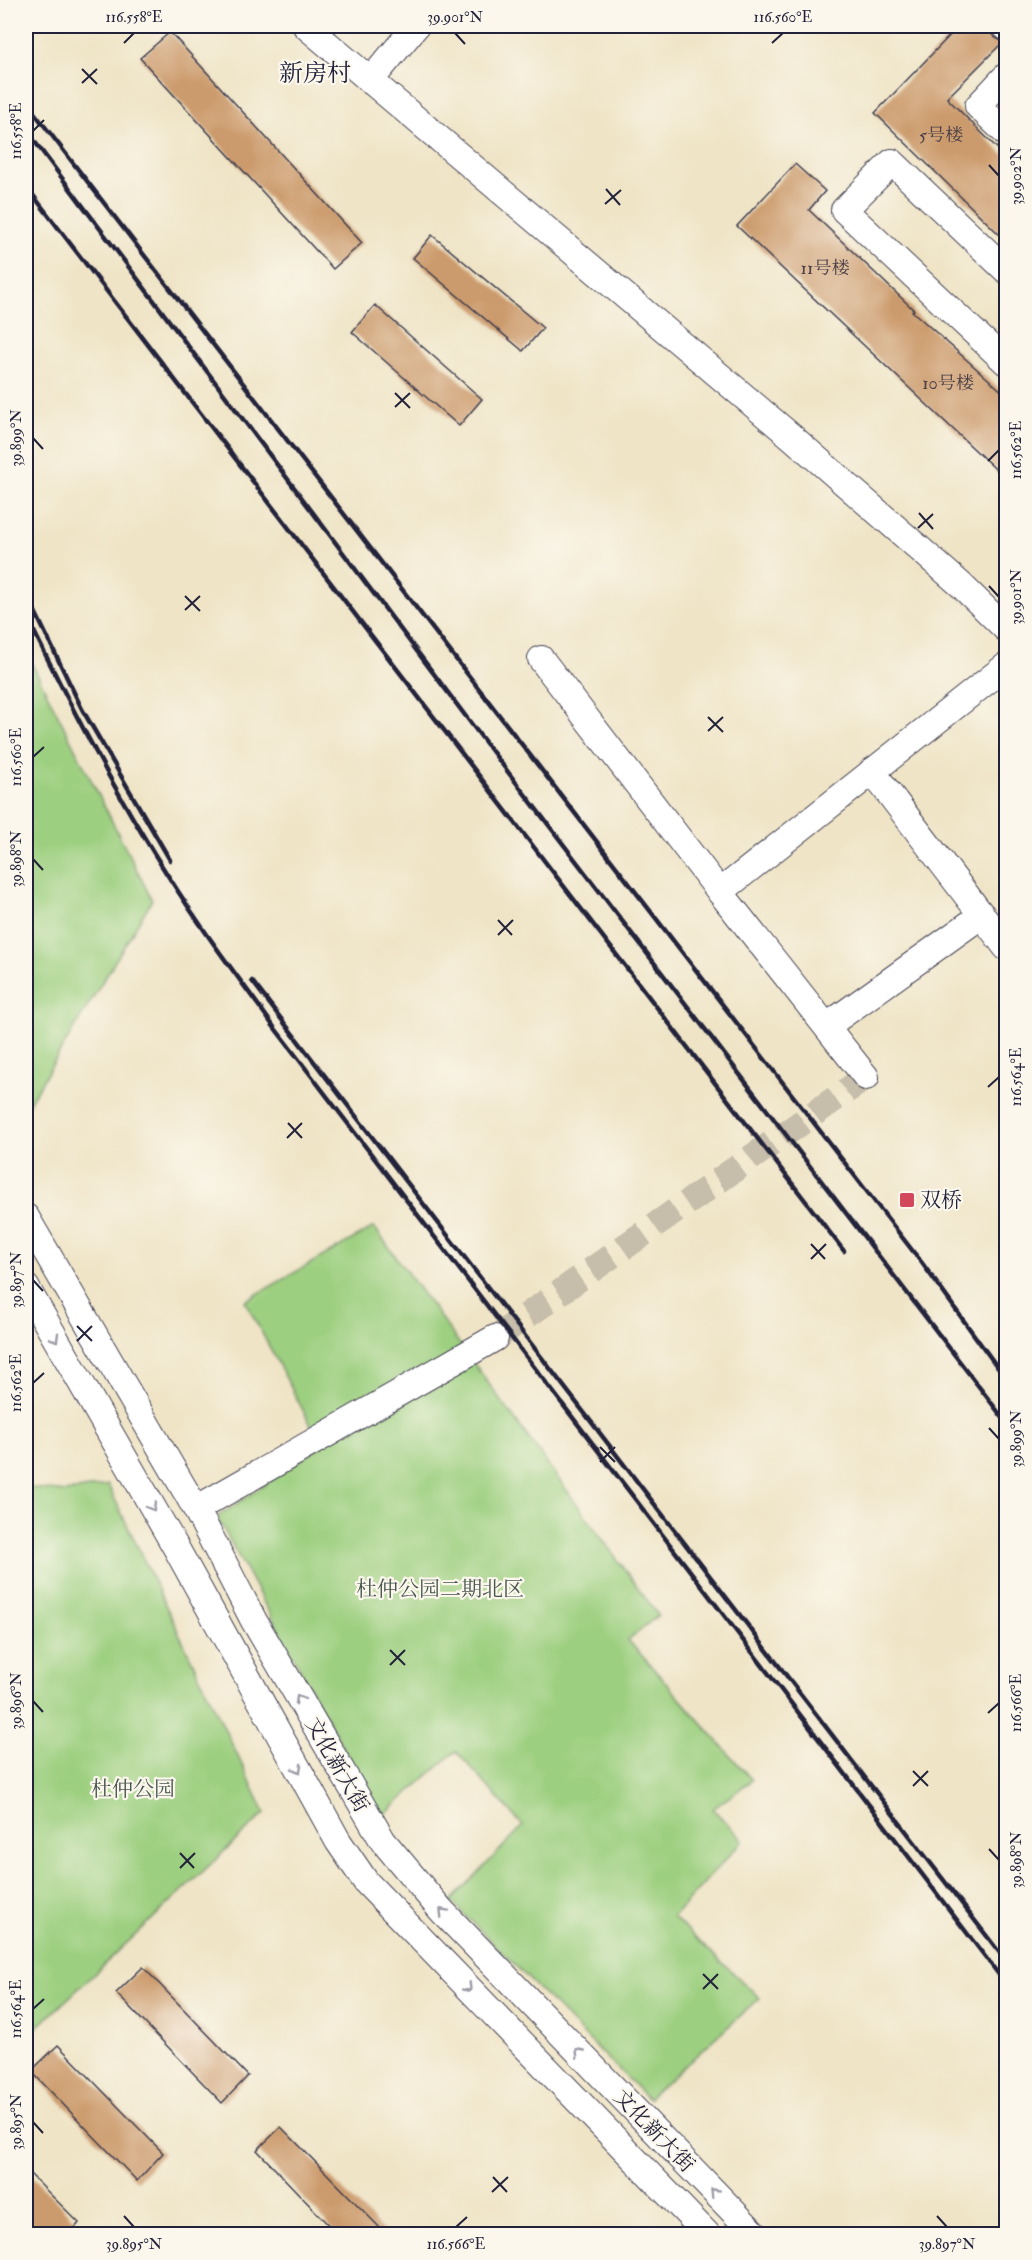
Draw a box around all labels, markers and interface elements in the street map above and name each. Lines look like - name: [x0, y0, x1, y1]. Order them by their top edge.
- text: 116.558°E: [105, 8, 163, 27]
- text: 39.901°N: [427, 8, 483, 27]
- text: 116.560°E: [754, 8, 813, 27]
- district label: 新房村: [279, 58, 351, 89]
- text: 116.558°E: [7, 102, 26, 160]
- house number: 5号楼: [919, 124, 963, 147]
- text: 39.902°N: [1007, 146, 1026, 205]
- house number: 11号楼: [801, 257, 849, 280]
- house number: 10号楼: [922, 372, 974, 395]
- text: 39.899°N: [7, 409, 26, 467]
- text: 116.562°E: [1007, 420, 1026, 479]
- text: 39.901°N: [1007, 569, 1026, 625]
- text: 116.560°E: [7, 727, 26, 786]
- text: 39.898°N: [7, 830, 26, 887]
- text: 116.564°E: [1007, 1047, 1026, 1107]
- place label: 双桥: [920, 1187, 962, 1214]
- marker: 双桥: [898, 1191, 916, 1209]
- text: 39.897°N: [7, 1251, 26, 1308]
- one-way arrow: [48, 1332, 59, 1342]
- text: 116.562°E: [7, 1353, 26, 1412]
- text: 39.899°N: [1007, 1410, 1026, 1468]
- one-way arrow: [145, 1501, 157, 1511]
- park label: 杜仲公园二期北区: [356, 1576, 524, 1603]
- text: 39.896°N: [7, 1672, 26, 1730]
- text: 116.566°E: [1007, 1673, 1026, 1732]
- one-way arrow: [295, 1695, 306, 1705]
- street label: 文化新大街: [299, 1713, 375, 1817]
- one-way arrow: [291, 1763, 302, 1773]
- park label: 杜仲公园: [91, 1776, 175, 1803]
- text: 39.898°N: [1007, 1831, 1026, 1888]
- one-way arrow: [439, 1908, 450, 1919]
- text: 116.564°E: [7, 1979, 26, 2039]
- one-way arrow: [460, 1981, 471, 1992]
- one-way arrow: [575, 2049, 586, 2060]
- street label: 文化新大街: [608, 2084, 700, 2178]
- text: 39.895°N: [7, 2093, 26, 2150]
- one-way arrow: [710, 2189, 721, 2199]
- text: 39.895°N: [106, 2235, 163, 2254]
- text: 116.566°E: [427, 2235, 486, 2254]
- text: 39.897°N: [919, 2235, 976, 2254]

